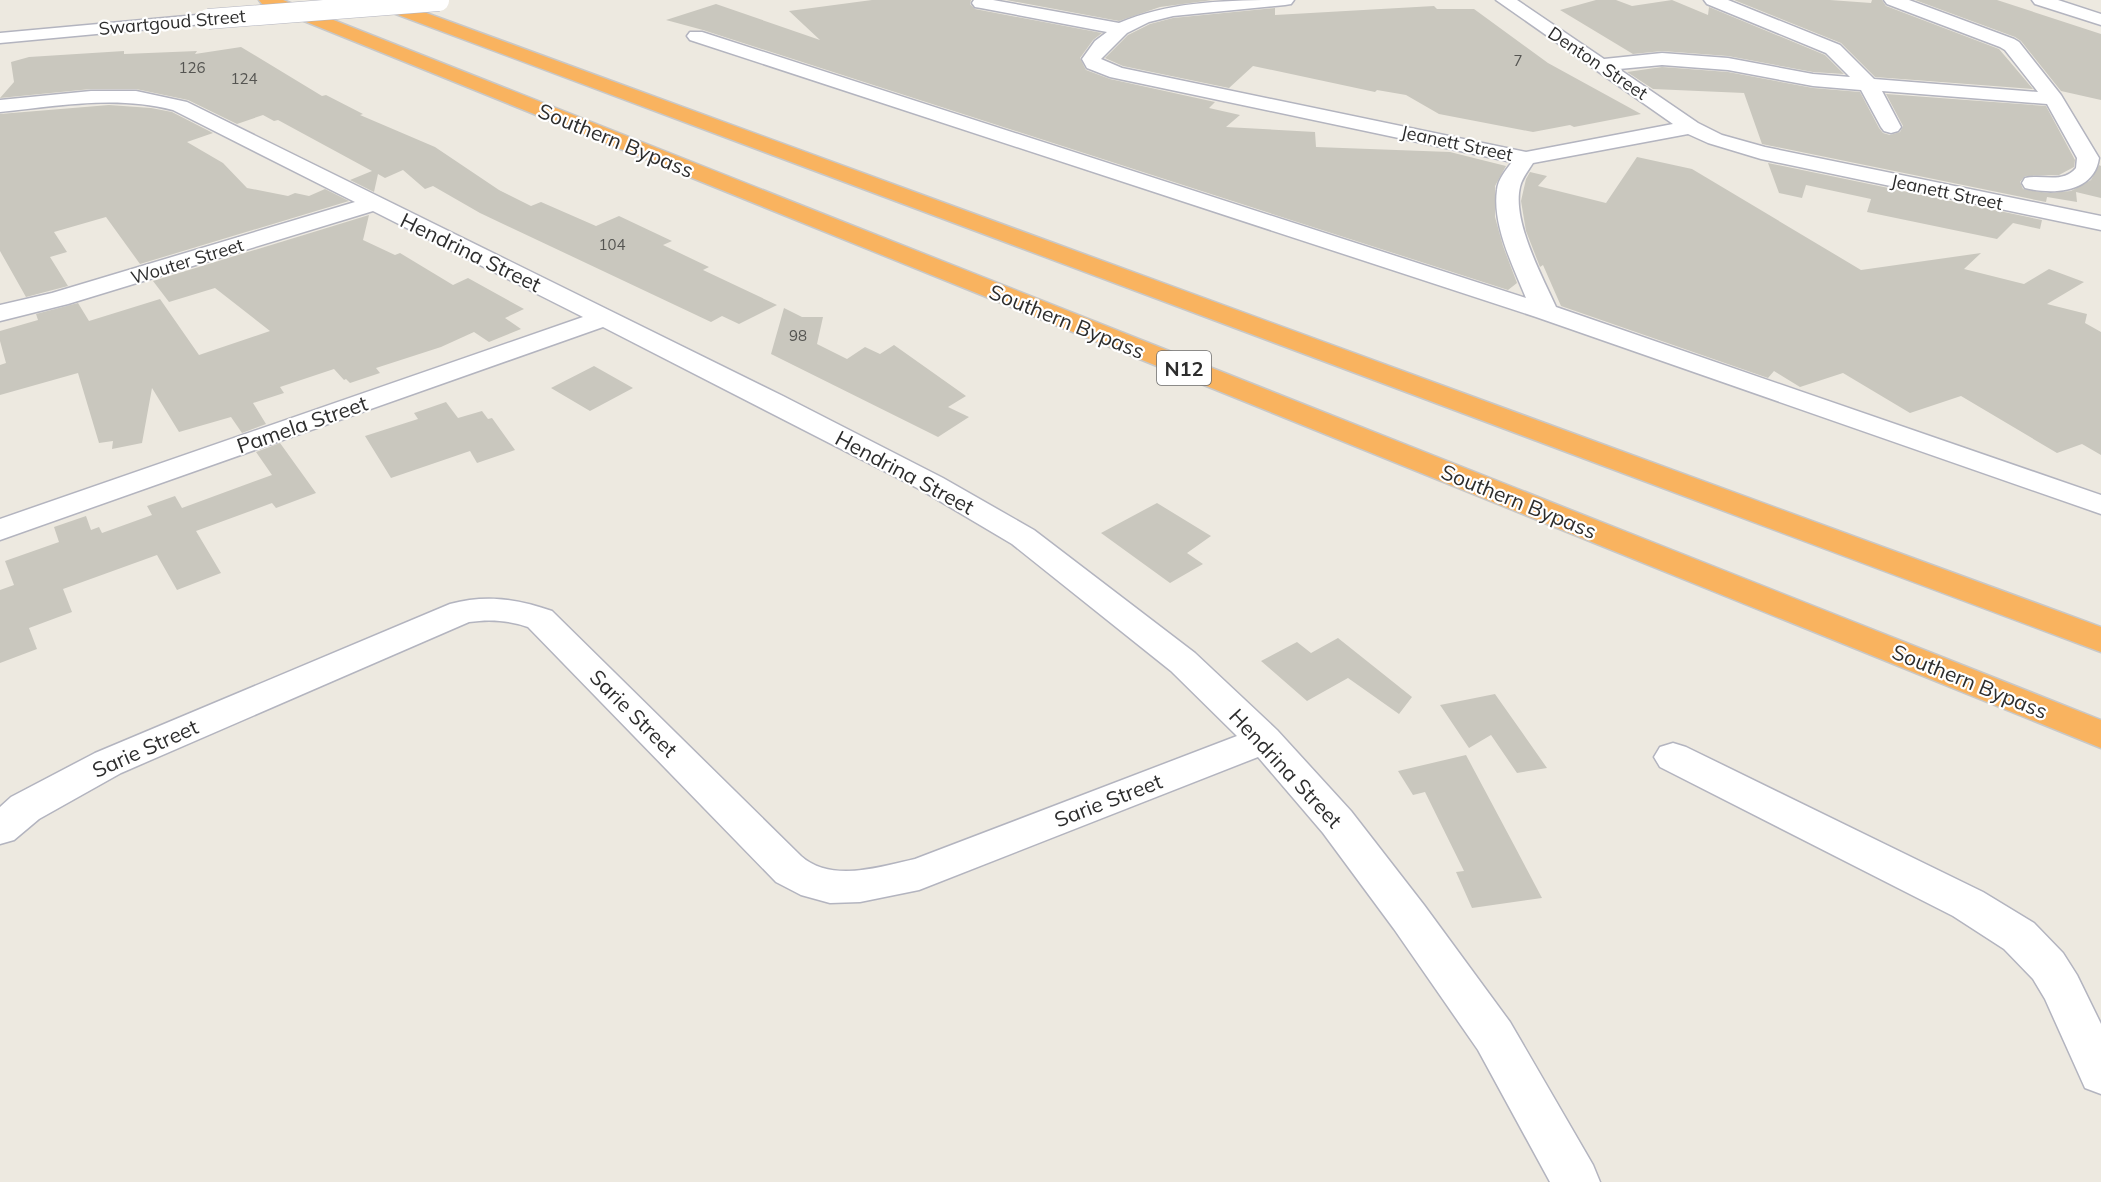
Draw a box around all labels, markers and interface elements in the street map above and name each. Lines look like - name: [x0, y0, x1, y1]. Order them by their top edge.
- street label: Swartgoud Street: [98, 4, 246, 40]
- street label: Denton Street: [1544, 21, 1652, 105]
- house number: 7: [1513, 51, 1523, 70]
- house number: 126: [178, 58, 206, 77]
- house number: 124: [230, 69, 258, 88]
- street label: Southern Bypass: [535, 97, 697, 183]
- street label: Jeanett Street: [1399, 120, 1515, 166]
- street label: Jeanett Street: [1889, 169, 2005, 215]
- street label: Hendrina Street: [396, 207, 546, 297]
- street label: Wouter Street: [128, 233, 246, 289]
- house number: 104: [598, 235, 626, 254]
- street label: Southern Bypass: [986, 278, 1148, 364]
- house number: 98: [789, 326, 807, 345]
- road number: N12: [1157, 351, 1211, 385]
- street label: Pamela Street: [233, 389, 371, 459]
- street label: Hendrina Street: [831, 424, 979, 520]
- street label: Southern Bypass: [1438, 458, 1600, 544]
- street label: Southern Bypass: [1889, 638, 2051, 724]
- street label: Sarie Street: [585, 664, 683, 762]
- street label: Hendrina Street: [1224, 703, 1348, 833]
- street label: Sarie Street: [88, 713, 202, 783]
- street label: Sarie Street: [1050, 768, 1166, 832]

